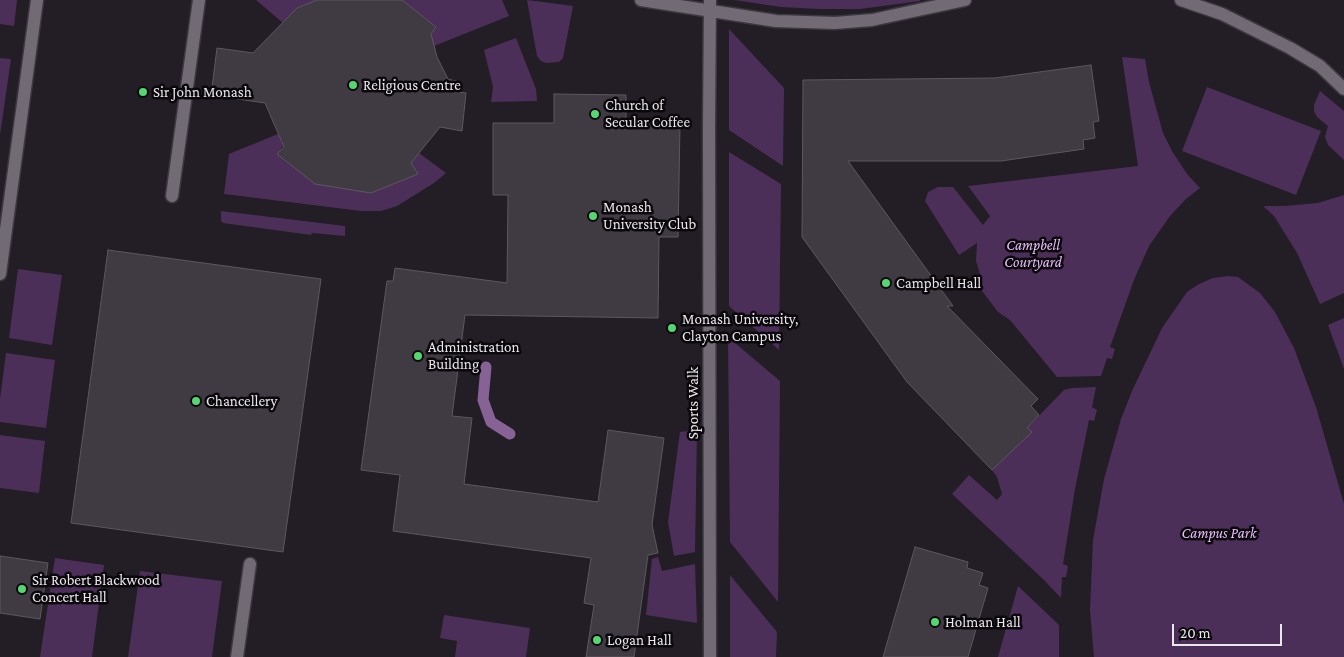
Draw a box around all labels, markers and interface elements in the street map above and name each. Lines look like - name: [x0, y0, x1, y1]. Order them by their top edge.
- place label: Religious Centre: [363, 76, 461, 94]
- marker: Religious Centre: [347, 79, 359, 91]
- place label: Sir John Monash: [153, 83, 252, 101]
- marker: Sir John Monash: [137, 86, 149, 98]
- place label: Church of Secular Coffee: [605, 96, 690, 131]
- marker: Church of Secular Coffee: [589, 108, 601, 120]
- place label: Monash University Club: [603, 198, 696, 233]
- marker: Monash University Club: [587, 210, 599, 222]
- park label: Campbell Courtyard: [1004, 236, 1062, 271]
- place label: Campbell Hall: [896, 274, 981, 292]
- marker: Campbell Hall: [880, 277, 892, 289]
- place label: Monash University, Clayton Campus: [682, 310, 798, 345]
- marker: Monash University, Clayton Campus: [666, 322, 678, 334]
- place label: Administration Building: [428, 338, 520, 373]
- marker: Administration Building: [412, 350, 424, 362]
- street label: Sports Walk: [684, 367, 702, 439]
- place label: Chancellery: [206, 392, 277, 410]
- marker: Chancellery: [190, 395, 202, 407]
- park label: Campus Park: [1182, 524, 1256, 542]
- place label: Sir Robert Blackwood Concert Hall: [32, 571, 160, 606]
- marker: Sir Robert Blackwood Concert Hall: [16, 583, 28, 595]
- place label: Holman Hall: [945, 613, 1021, 631]
- scale bar: [1174, 614, 1284, 646]
- marker: Holman Hall: [929, 616, 941, 628]
- text: 20 m: [1180, 625, 1211, 641]
- place label: Logan Hall: [607, 631, 672, 649]
- marker: Logan Hall: [591, 634, 603, 646]

